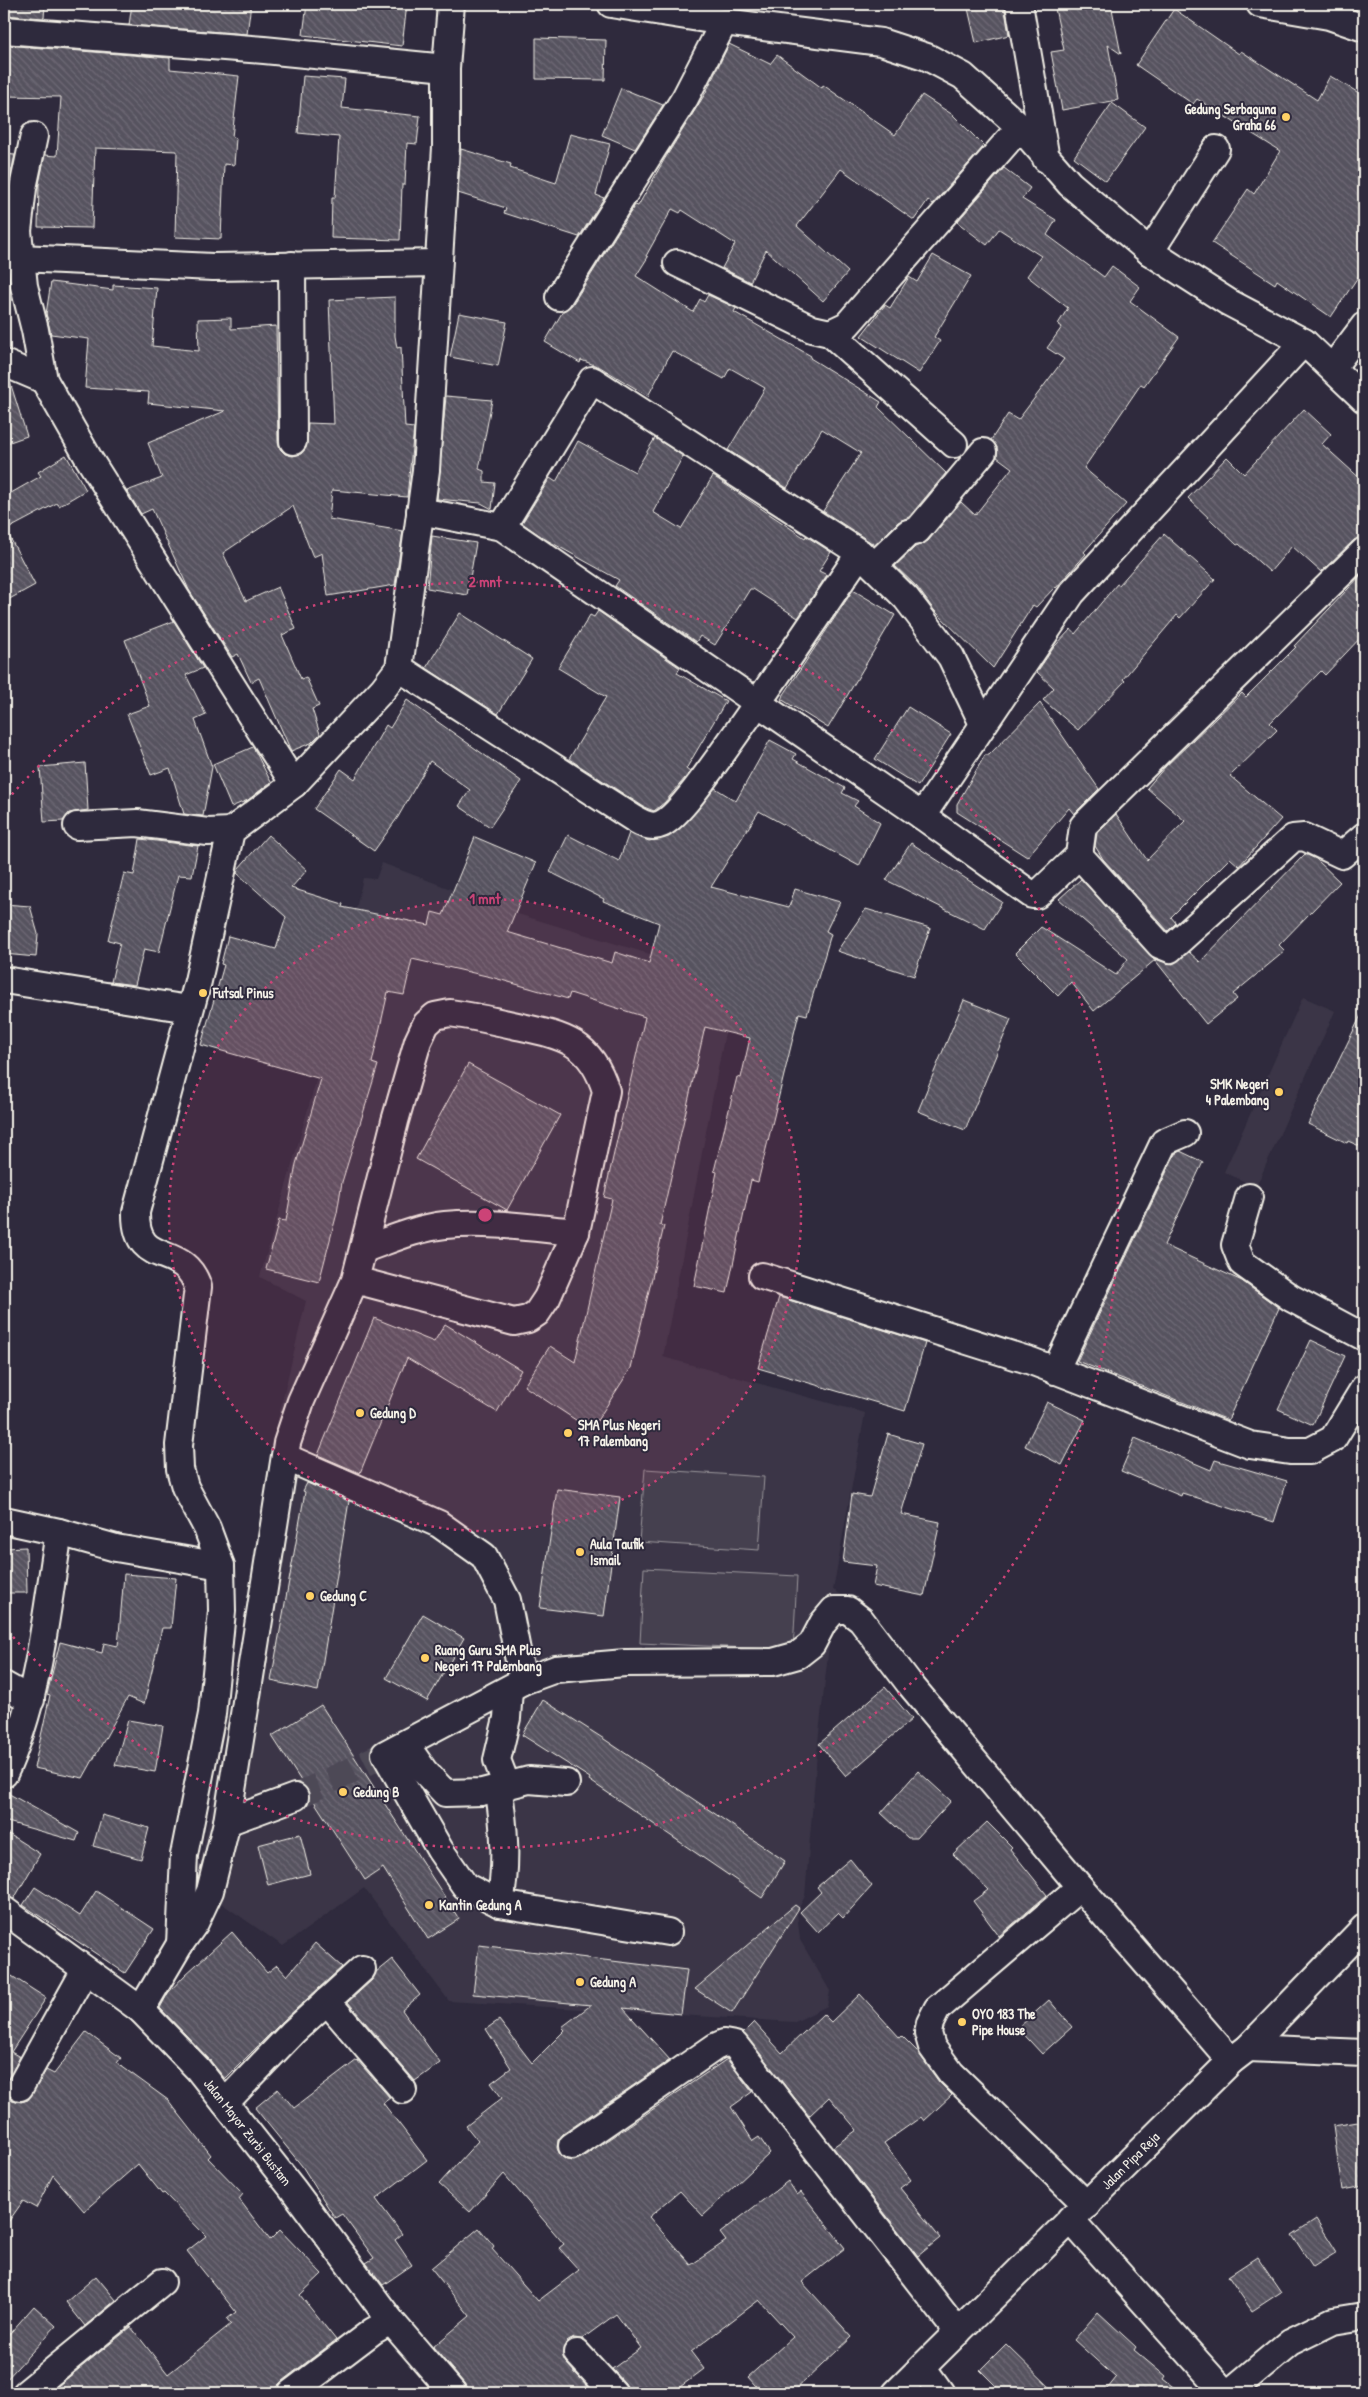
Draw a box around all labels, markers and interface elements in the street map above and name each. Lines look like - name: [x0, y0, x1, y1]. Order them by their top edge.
- place label: Gedung Serbaguna Graha 66: [1185, 99, 1277, 134]
- marker: Gedung Serbaguna Graha 66: [1280, 111, 1292, 123]
- text: 2 mnt: [469, 571, 502, 592]
- text: 1 mnt: [469, 888, 501, 909]
- place label: Futsal Pinus: [212, 983, 274, 1002]
- marker: Futsal Pinus: [197, 987, 209, 999]
- place label: SMK Negeri 4 Palembang: [1206, 1074, 1269, 1111]
- marker: SMK Negeri 4 Palembang: [1273, 1086, 1285, 1098]
- centre of rings: [476, 1206, 494, 1224]
- place label: Gedung D: [370, 1403, 416, 1424]
- marker: Gedung D: [354, 1407, 366, 1419]
- place label: SMA Plus Negeri 17 Palembang: [578, 1415, 661, 1452]
- marker: SMA Plus Negeri 17 Palembang: [562, 1427, 574, 1439]
- place label: Aula Taufik Ismail: [590, 1534, 644, 1569]
- marker: Aula Taufik Ismail: [574, 1546, 586, 1558]
- place label: Gedung C: [320, 1586, 367, 1607]
- marker: Gedung C: [304, 1590, 316, 1602]
- place label: Ruang Guru SMA Plus Negeri 17 Palembang: [435, 1640, 542, 1677]
- marker: Ruang Guru SMA Plus Negeri 17 Palembang: [419, 1652, 431, 1664]
- place label: Gedung B: [353, 1782, 399, 1803]
- marker: Gedung B: [337, 1786, 349, 1798]
- place label: Kantin Gedung A: [439, 1895, 522, 1916]
- marker: Kantin Gedung A: [423, 1899, 435, 1911]
- place label: Gedung A: [590, 1972, 636, 1993]
- marker: Gedung A: [574, 1976, 586, 1988]
- place label: OYO 183 The Pipe House: [972, 2004, 1036, 2041]
- marker: OYO 183 The Pipe House: [956, 2016, 968, 2028]
- street label: Jalan Mayor Zurbi Bustam: [200, 2074, 296, 2189]
- street label: Jalan Pipa Reja: [1097, 2127, 1164, 2193]

